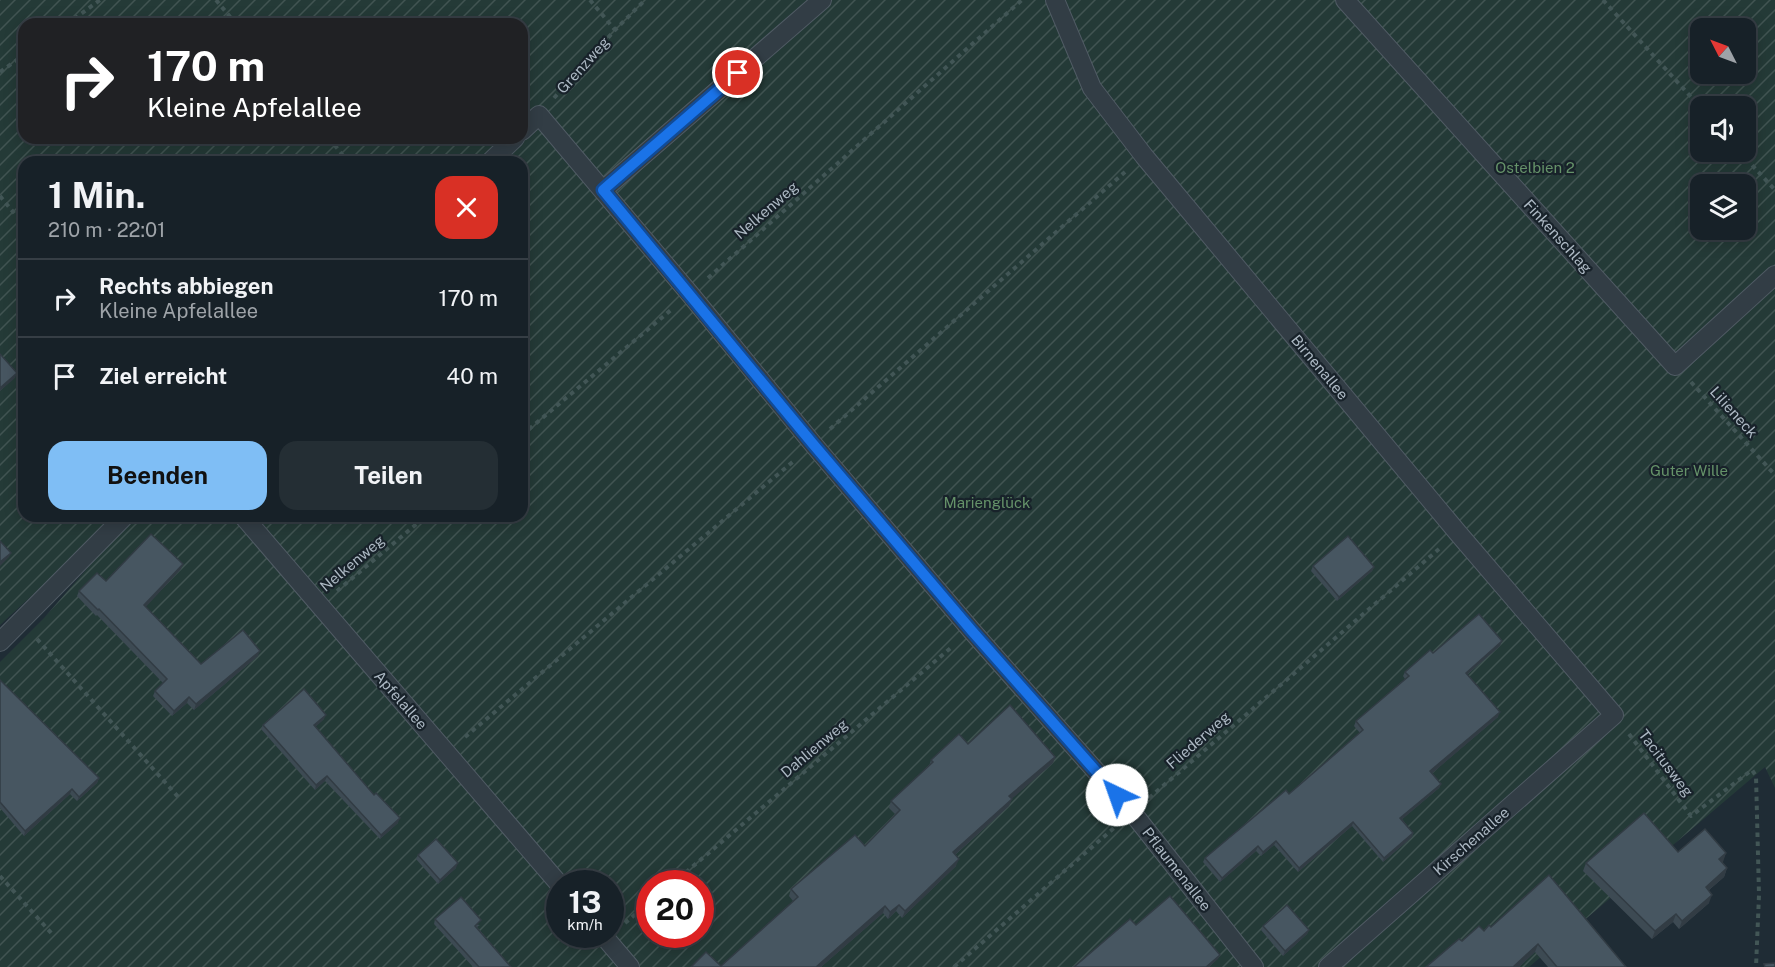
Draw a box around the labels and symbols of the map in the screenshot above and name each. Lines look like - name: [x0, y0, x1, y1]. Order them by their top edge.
- north arrow: [1690, 18, 1756, 84]
- street label: Grenzweg: [553, 33, 613, 97]
- pin: [712, 47, 763, 98]
- park label: Ostelbien 2: [1495, 159, 1575, 176]
- street label: Nelkenweg: [731, 178, 801, 242]
- street label: Finkenschlag: [1521, 196, 1595, 276]
- street label: Birnenallee: [1288, 331, 1352, 403]
- street label: Lilieneck: [1707, 383, 1761, 441]
- park label: Guter Wille: [1650, 462, 1728, 479]
- park label: Marienglück: [943, 494, 1031, 511]
- street label: Nelkenweg: [316, 531, 388, 595]
- street label: Apfelallee: [371, 667, 431, 733]
- street label: Fliederweg: [1163, 708, 1233, 772]
- street label: Dahlienweg: [777, 715, 851, 781]
- street label: Tacitusweg: [1635, 726, 1697, 800]
- position arrow: [1085, 763, 1149, 827]
- street label: Kirschenallee: [1430, 803, 1512, 879]
- street label: Pflaumenallee: [1139, 824, 1215, 914]
- speed limit sign: 20: [636, 870, 714, 948]

